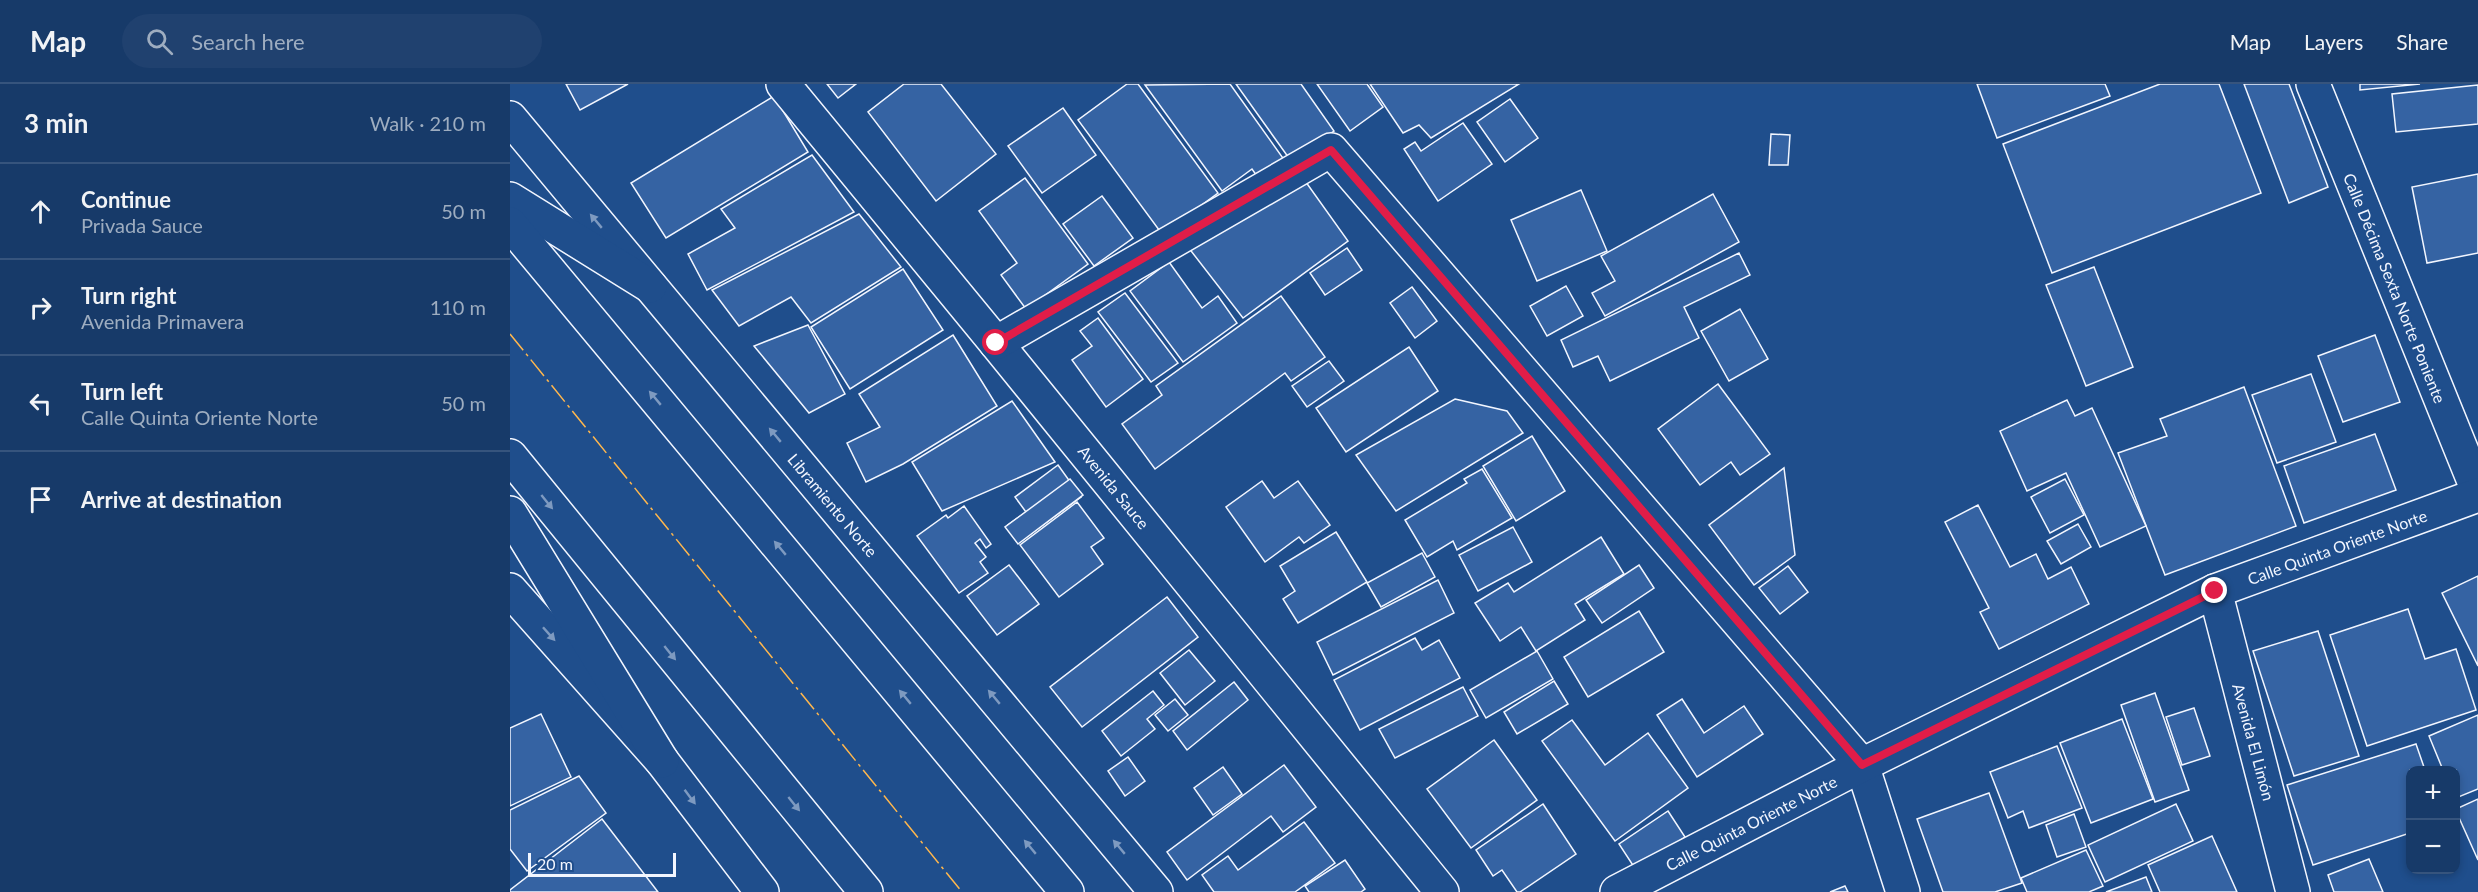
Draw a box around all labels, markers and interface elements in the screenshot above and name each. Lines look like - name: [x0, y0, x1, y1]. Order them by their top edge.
- search box: [122, 14, 542, 68]
- text: Map: [30, 24, 86, 58]
- icon: search: [143, 25, 176, 58]
- text: Search here: [191, 28, 305, 55]
- text: Map: [2230, 29, 2271, 54]
- text: Layers: [2304, 29, 2363, 54]
- text: Share: [2396, 29, 2448, 54]
- text: 3 min: [24, 107, 88, 139]
- text: Walk · 210 m: [370, 111, 486, 135]
- street label: Calle Décima Sexta Norte Poniente: [2340, 170, 2450, 406]
- text: Continue: [81, 186, 171, 213]
- icon: ahead: [24, 195, 57, 228]
- text: 50 m: [441, 199, 486, 223]
- text: Privada Sauce: [81, 213, 203, 237]
- one-way arrow: [589, 213, 602, 229]
- text: Turn right: [81, 282, 176, 309]
- icon: right: [24, 291, 57, 324]
- text: 110 m: [430, 295, 486, 319]
- text: Avenida Primavera: [81, 309, 244, 333]
- route start: [982, 329, 1008, 355]
- text: Turn left: [81, 378, 163, 405]
- icon: left: [24, 387, 57, 420]
- text: 50 m: [441, 391, 486, 415]
- one-way arrow: [649, 391, 662, 406]
- text: Calle Quinta Oriente Norte: [81, 405, 318, 429]
- one-way arrow: [768, 427, 781, 443]
- street label: Avenida Sauce: [1075, 441, 1153, 533]
- street label: Libramiento Norte: [784, 450, 882, 560]
- icon: arrive: [24, 483, 57, 516]
- text: Arrive at destination: [81, 486, 282, 513]
- one-way arrow: [540, 494, 553, 509]
- street label: Calle Quinta Oriente Norte: [2245, 506, 2429, 588]
- one-way arrow: [774, 540, 787, 555]
- route end: [2201, 577, 2227, 603]
- one-way arrow: [542, 626, 555, 641]
- one-way arrow: [664, 645, 676, 660]
- street label: Avenida El Limón: [2229, 681, 2279, 803]
- one-way arrow: [898, 689, 911, 705]
- one-way arrow: [987, 689, 1000, 705]
- map controls: [2406, 766, 2460, 874]
- button: +: [2406, 766, 2460, 820]
- street label: Calle Quinta Oriente Norte: [1662, 771, 1840, 875]
- one-way arrow: [683, 790, 695, 805]
- one-way arrow: [787, 796, 799, 811]
- button: −: [2406, 820, 2460, 874]
- one-way arrow: [1023, 839, 1036, 855]
- one-way arrow: [1112, 839, 1125, 855]
- scale bar: [528, 850, 676, 878]
- text: 20 m: [537, 854, 573, 873]

